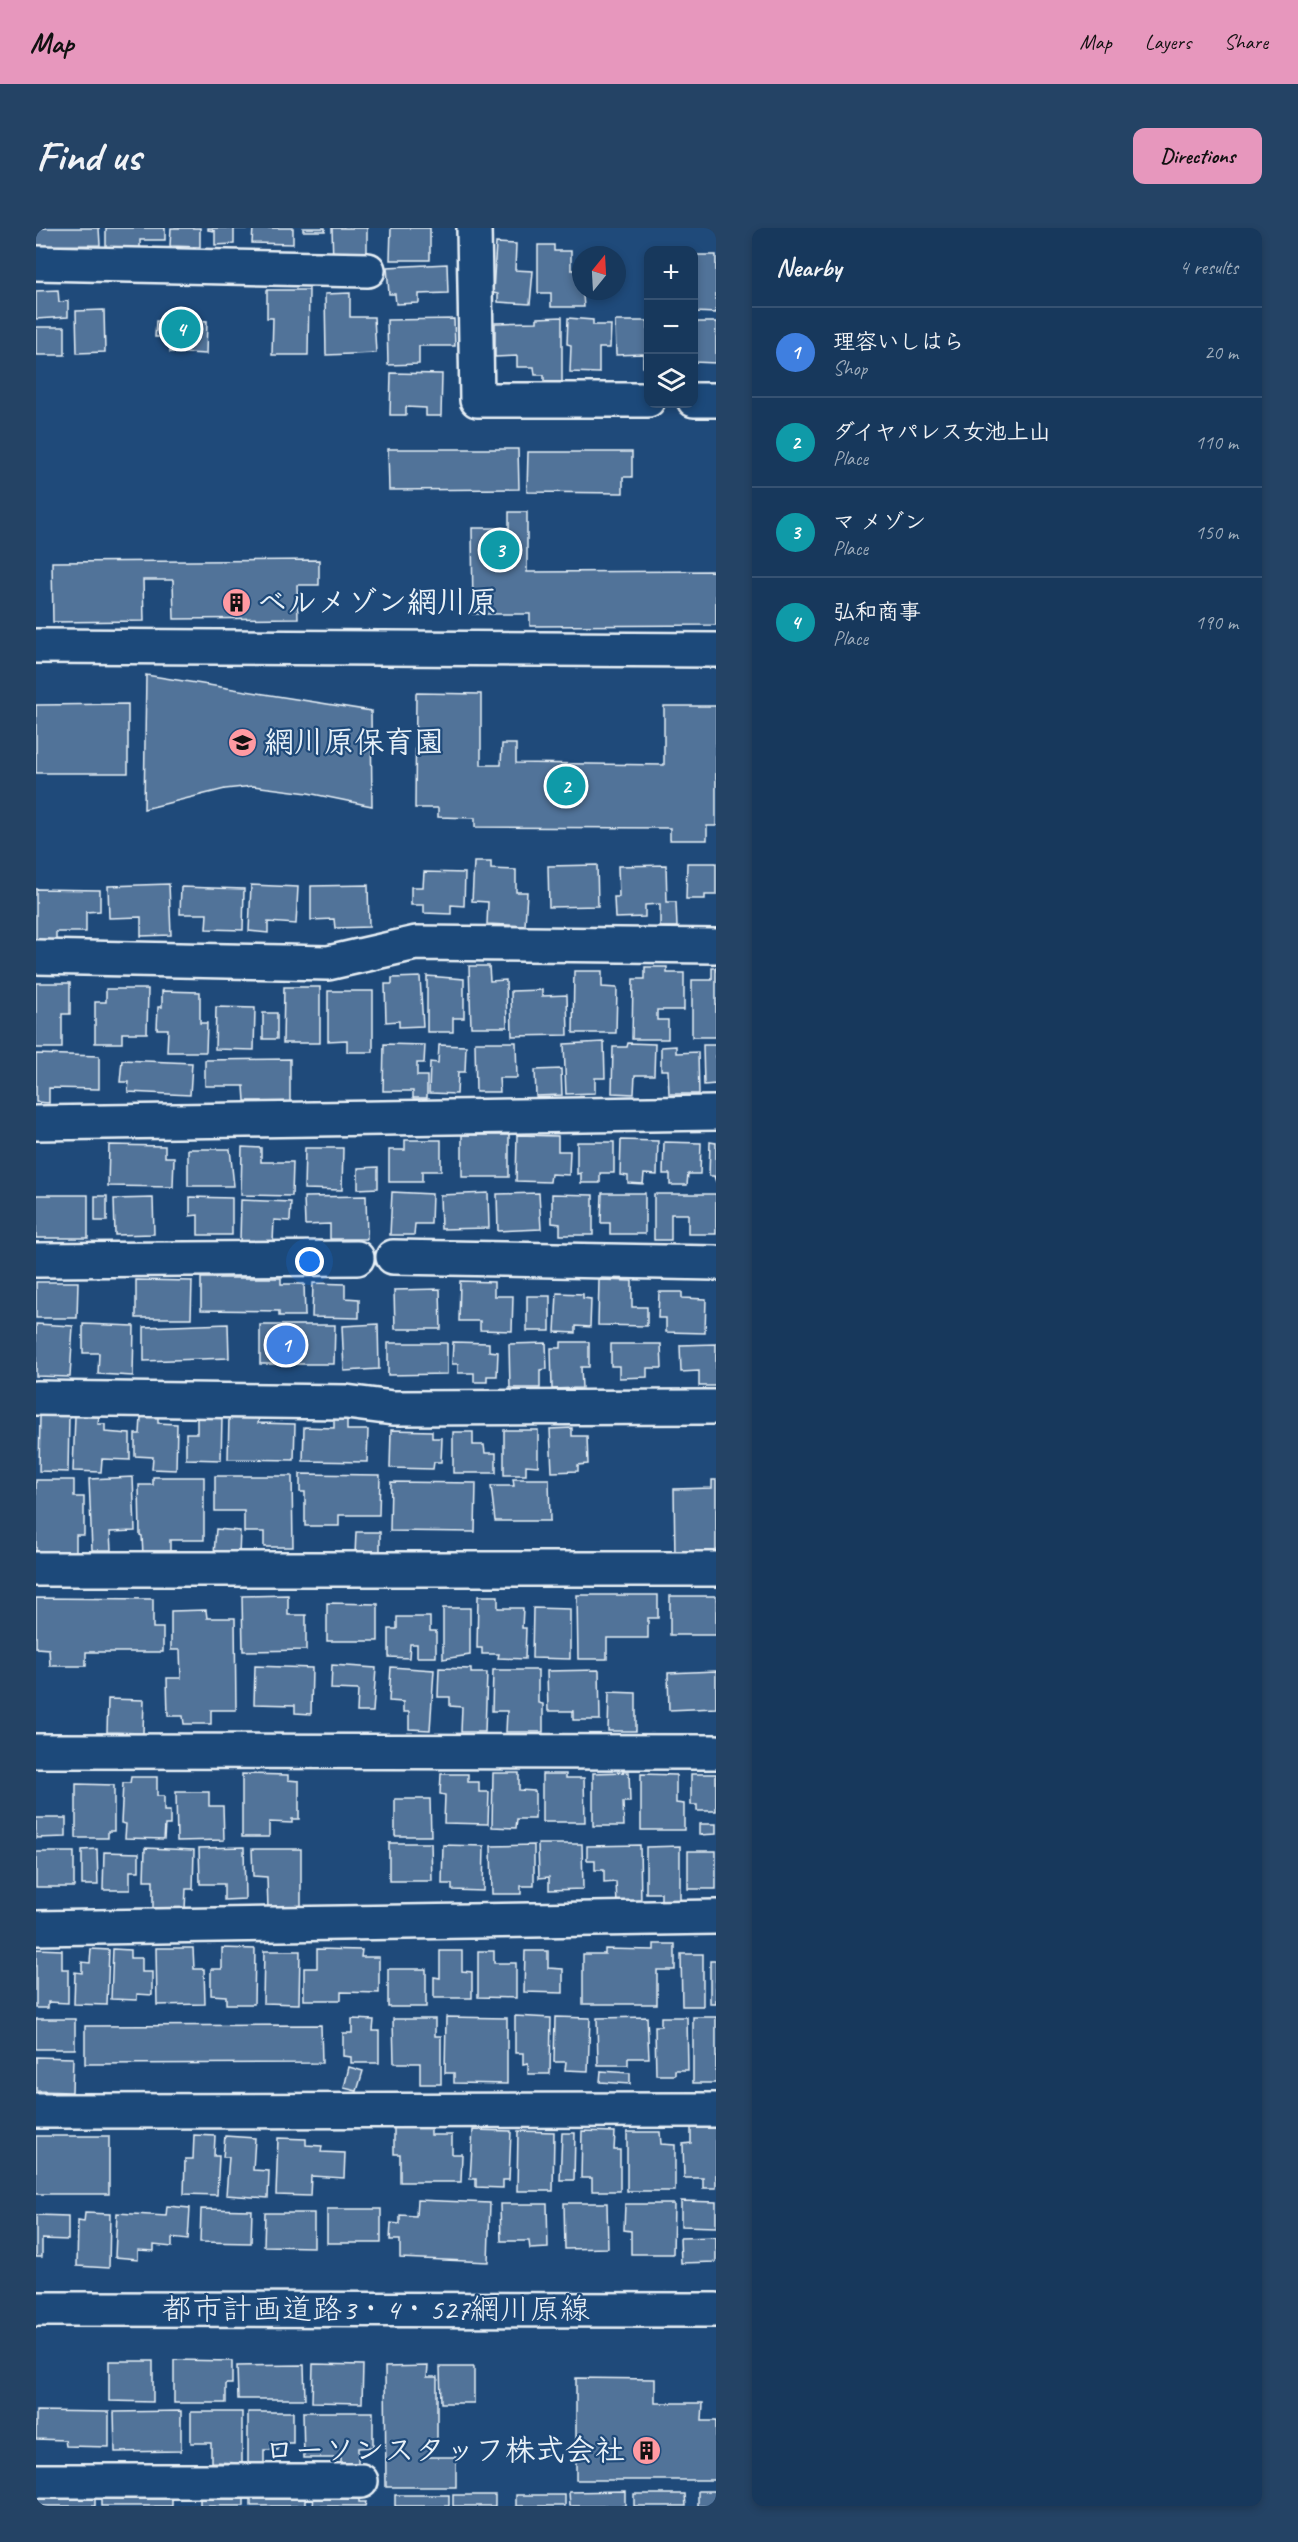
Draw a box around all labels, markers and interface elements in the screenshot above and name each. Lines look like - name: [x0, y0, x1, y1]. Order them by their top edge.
- text: Map: [30, 25, 73, 60]
- text: Map: [1079, 29, 1112, 55]
- text: Layers: [1145, 29, 1191, 55]
- text: Share: [1224, 29, 1268, 55]
- button: Directions: [1133, 128, 1262, 184]
- text: Find us: [36, 130, 141, 183]
- north arrow: [572, 246, 626, 300]
- map controls: [644, 246, 698, 408]
- button: +: [644, 246, 698, 300]
- text: Nearby: [776, 251, 841, 284]
- text: 4 results: [1179, 255, 1238, 280]
- button: −: [644, 300, 698, 354]
- pin: 4: [162, 306, 200, 352]
- text: 理容いしはら: [833, 328, 965, 356]
- text: 1: [791, 340, 800, 365]
- text: 20 m: [1204, 340, 1238, 365]
- button: layers: [644, 354, 698, 408]
- text: Shop: [833, 356, 867, 381]
- text: ダイヤパレス女池上山: [833, 418, 1051, 446]
- text: 2: [791, 430, 800, 455]
- text: 110 m: [1195, 430, 1238, 455]
- text: Place: [833, 446, 868, 471]
- text: マ メゾン: [833, 508, 926, 536]
- text: 3: [791, 520, 800, 545]
- text: 150 m: [1195, 520, 1238, 545]
- pin: 3: [480, 528, 520, 572]
- text: Place: [833, 536, 868, 561]
- place label: ベルメゾン網川原: [257, 583, 497, 621]
- building icon: ベルメゾン網川原: [220, 586, 252, 618]
- text: 弘和商事: [833, 598, 921, 626]
- text: 4: [791, 610, 800, 635]
- text: 190 m: [1195, 610, 1238, 635]
- text: Place: [833, 626, 868, 651]
- place label: 網川原保育園: [264, 723, 444, 761]
- school or university icon: 網川原保育園: [227, 726, 259, 758]
- pin: 2: [546, 764, 586, 808]
- your location: [295, 1247, 324, 1276]
- pin: 1: [266, 1322, 306, 1368]
- street label: 都市計画道路3・4・527網川原線: [162, 2290, 590, 2328]
- place label: ローソンスタッフ株式会社: [264, 2431, 625, 2469]
- building icon: ローソンスタッフ株式会社: [630, 2434, 662, 2466]

